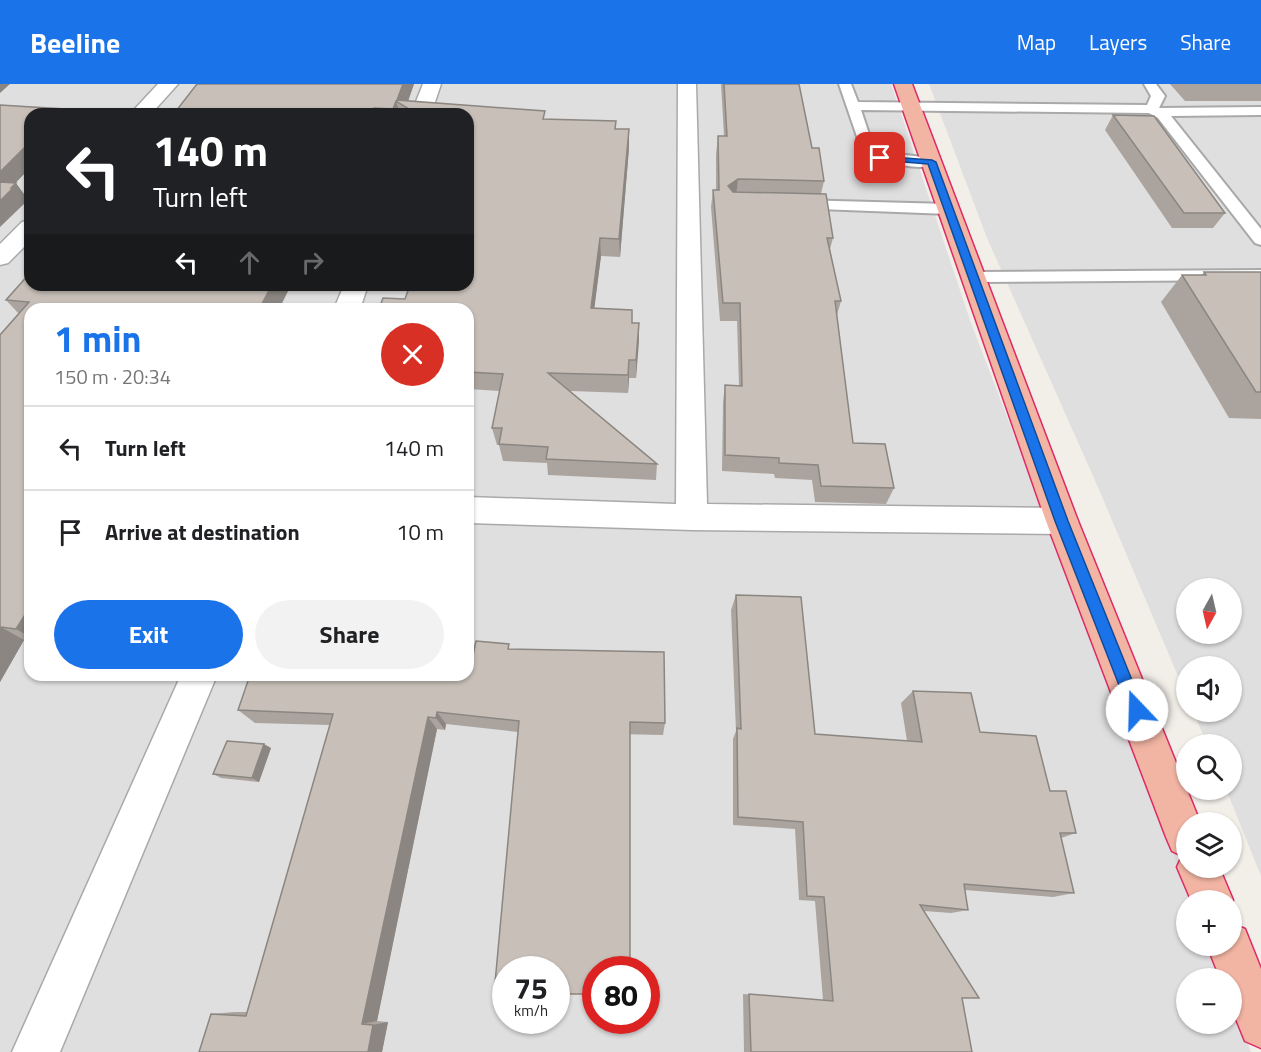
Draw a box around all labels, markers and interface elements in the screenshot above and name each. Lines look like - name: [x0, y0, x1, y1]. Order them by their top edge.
- text: Beeline: [30, 21, 120, 64]
- text: Map: [1017, 26, 1056, 58]
- text: Layers: [1089, 26, 1147, 58]
- text: Share: [1180, 26, 1231, 58]
- text: 140 m: [153, 118, 268, 182]
- icon: left: [54, 132, 132, 210]
- pin: [854, 132, 905, 183]
- icon: arrive: [863, 141, 896, 174]
- text: Turn left: [153, 176, 247, 217]
- icon: left: [170, 246, 203, 279]
- icon: ahead: [233, 246, 266, 279]
- icon: right: [296, 246, 329, 279]
- text: 1 min: [54, 311, 141, 366]
- button: close: [381, 323, 444, 386]
- text: 150 m · 20:34: [54, 361, 171, 392]
- text: Turn left: [105, 431, 186, 465]
- text: 140 m: [384, 431, 444, 465]
- icon: left: [54, 432, 87, 465]
- text: Arrive at destination: [105, 515, 300, 549]
- text: 10 m: [396, 515, 444, 549]
- icon: arrive: [54, 516, 87, 549]
- north arrow: [1176, 578, 1242, 644]
- map controls: [1176, 578, 1242, 1034]
- button: Exit: [54, 600, 243, 669]
- button: Share: [255, 600, 444, 669]
- button: sound: [1176, 656, 1242, 722]
- position arrow: [1105, 678, 1169, 742]
- button: search: [1176, 734, 1242, 800]
- button: layers: [1176, 812, 1242, 878]
- button: +: [1176, 890, 1242, 956]
- speed limit sign: 80: [582, 956, 660, 1034]
- text: 75: [514, 965, 548, 1011]
- button: −: [1176, 968, 1242, 1034]
- text: km/h: [514, 999, 548, 1022]

